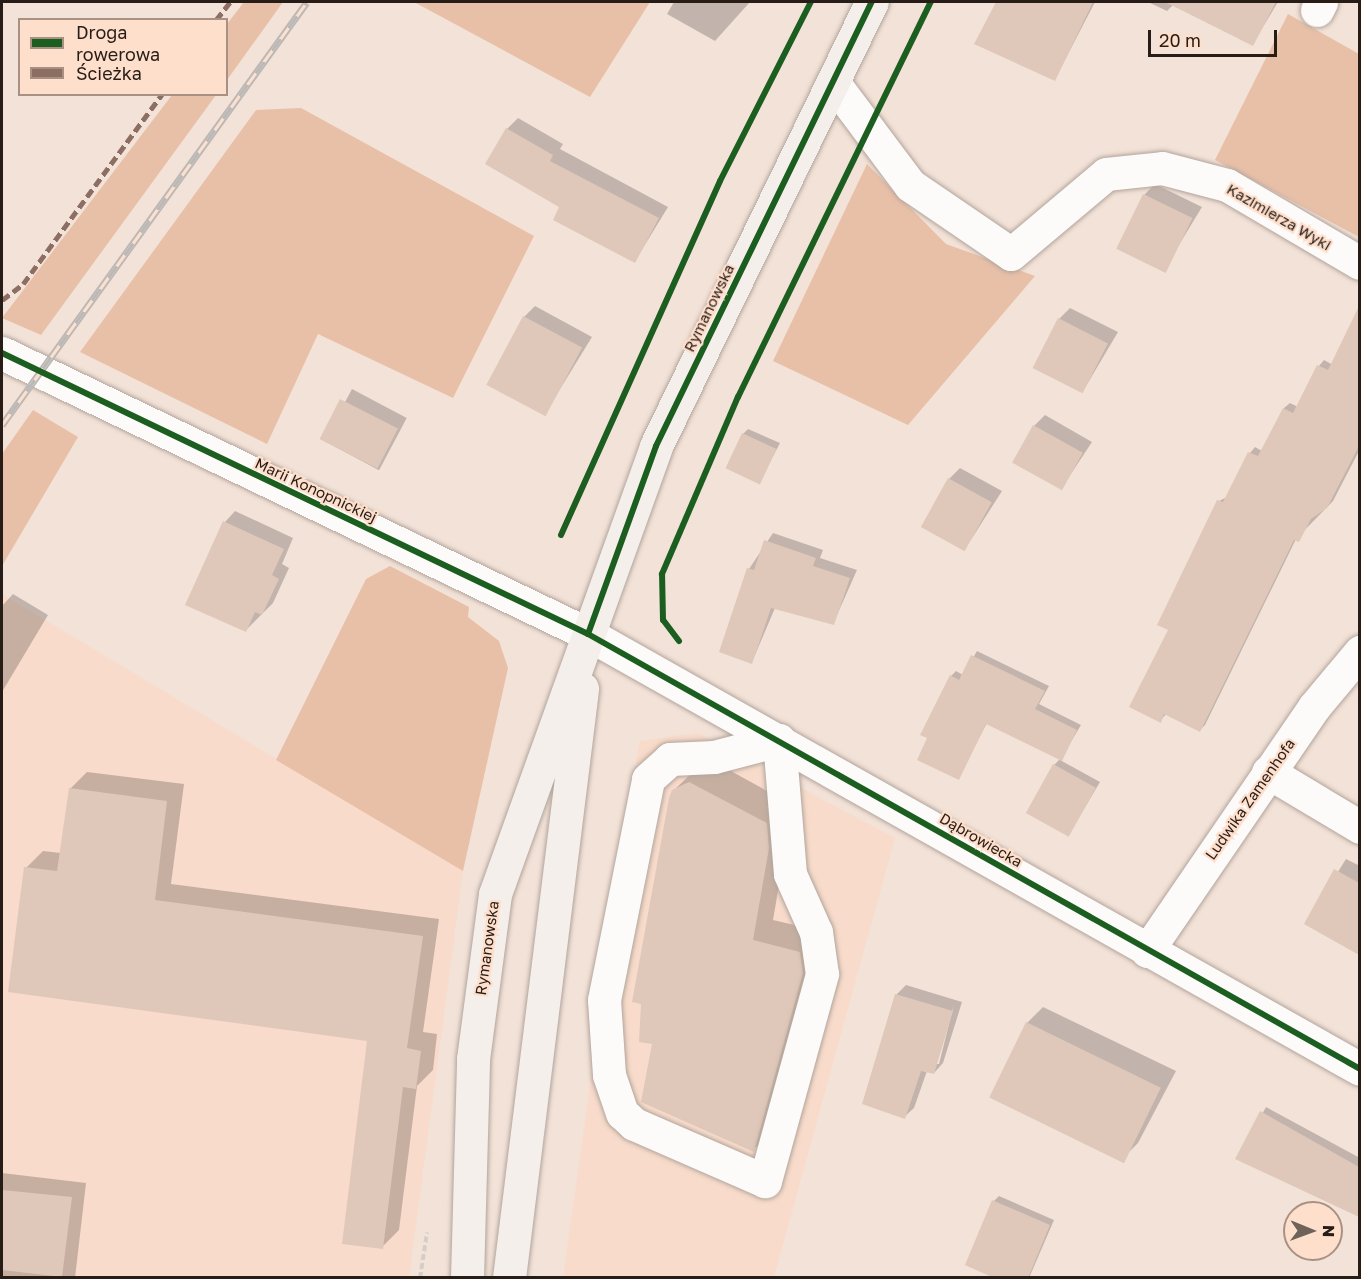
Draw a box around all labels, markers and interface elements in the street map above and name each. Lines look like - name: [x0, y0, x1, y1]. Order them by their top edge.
- legend: [18, 18, 228, 96]
- scale bar: [1151, 18, 1280, 56]
- text: Droga rowerowa: [76, 21, 160, 65]
- text: 20 m: [1159, 29, 1201, 51]
- text: Ścieżka: [76, 62, 142, 84]
- street label: Kazimierza Wyki: [1224, 180, 1334, 254]
- street label: Rymanowska: [680, 261, 738, 355]
- street label: Marii Konopnickiej: [252, 454, 380, 526]
- street label: Ludwika Zamenhofa: [1201, 735, 1299, 863]
- street label: Dąbrowiecka: [936, 809, 1026, 871]
- street label: Rymanowska: [471, 900, 503, 996]
- north arrow: [1283, 1201, 1343, 1261]
- text: N: [1319, 1225, 1339, 1238]

